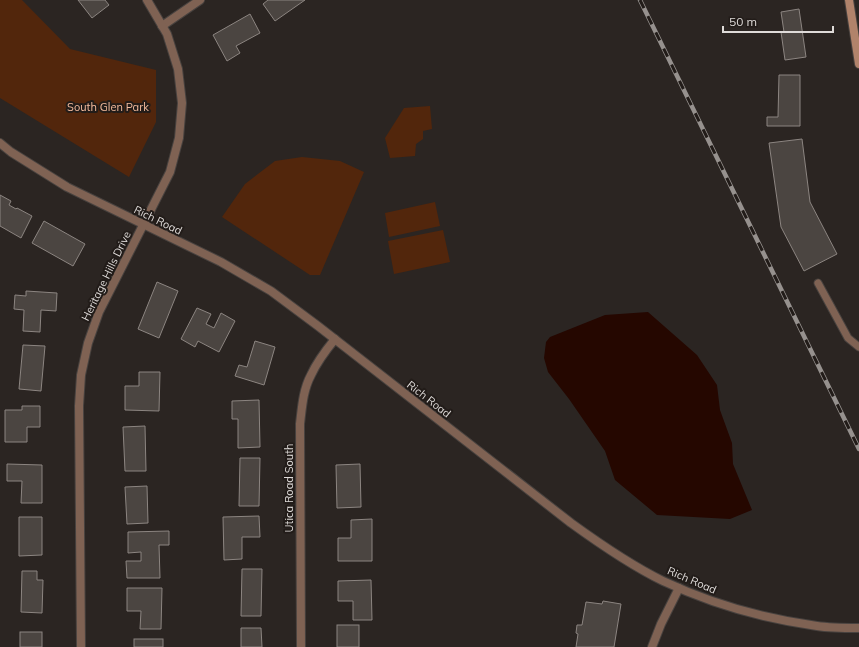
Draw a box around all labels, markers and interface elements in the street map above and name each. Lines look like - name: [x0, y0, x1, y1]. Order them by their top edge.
- scale bar: [723, 8, 833, 34]
- text: 50 m: [729, 14, 757, 29]
- park label: South Glen Park: [67, 100, 149, 114]
- street label: Rich Road: [132, 202, 184, 238]
- street label: Heritage Hills Drive: [78, 229, 134, 323]
- street label: Rich Road: [404, 377, 454, 421]
- street label: Utica Road South: [282, 444, 296, 532]
- street label: Rich Road: [665, 563, 719, 597]

